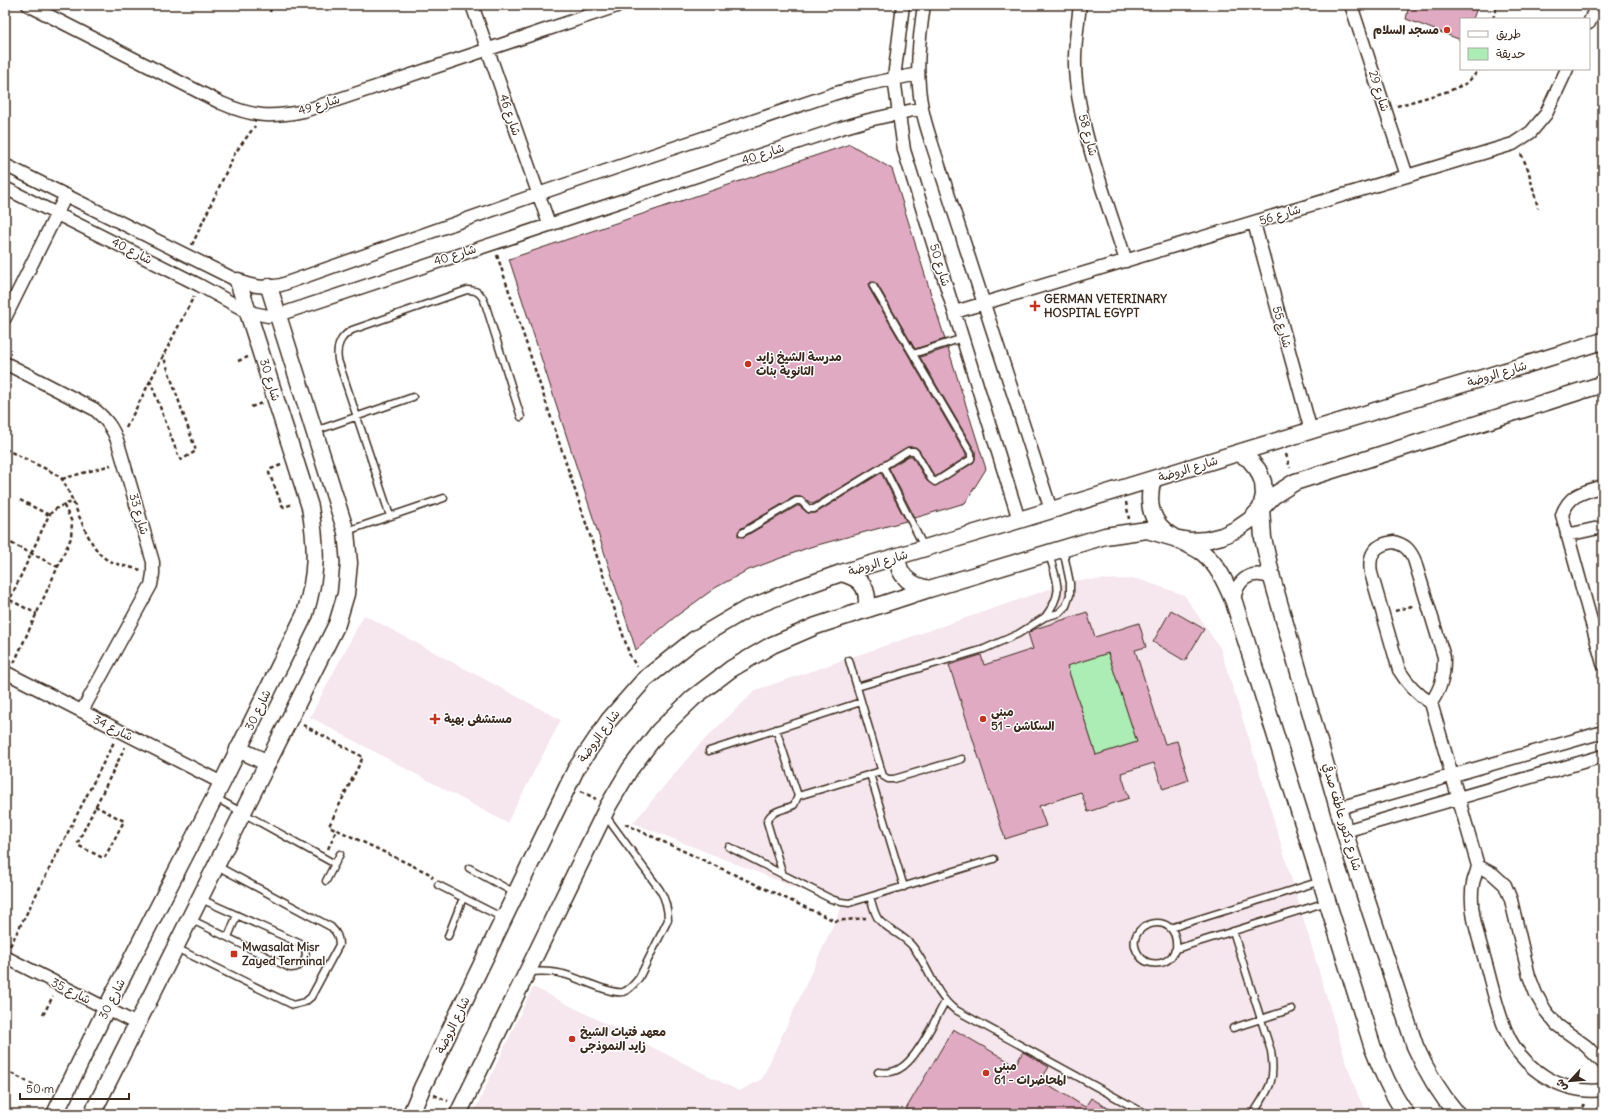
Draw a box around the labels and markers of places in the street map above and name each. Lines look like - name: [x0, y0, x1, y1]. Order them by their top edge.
- place label: مسجد السلام: [1373, 22, 1439, 39]
- marker: مسجد السلام: [1442, 25, 1452, 35]
- place label: GERMAN VETERINARY HOSPITAL EGYPT: [1044, 291, 1167, 320]
- marker: GERMAN VETERINARY HOSPITAL EGYPT: [1029, 300, 1041, 312]
- place label: مدرسة الشيخ زايد الثانوية بنات: [756, 349, 842, 379]
- marker: مدرسة الشيخ زايد الثانوية بنات: [743, 359, 753, 369]
- place label: مبنى السكاشن - 51: [991, 704, 1054, 733]
- place label: مستشفى بهية: [444, 711, 512, 727]
- marker: مستشفى بهية: [429, 713, 441, 725]
- marker: مبنى السكاشن - 51: [978, 714, 988, 724]
- place label: Mwasalat Misr Zayed Terminal: [242, 939, 325, 969]
- marker: Mwasalat Misr Zayed Terminal: [229, 949, 239, 959]
- place label: معهد فتيات الشيخ زايد النموذجى: [580, 1024, 666, 1054]
- marker: معهد فتيات الشيخ زايد النموذجى: [567, 1034, 577, 1044]
- place label: مبنى المحاضرات - 61: [994, 1058, 1066, 1087]
- marker: مبنى المحاضرات - 61: [981, 1068, 991, 1078]

